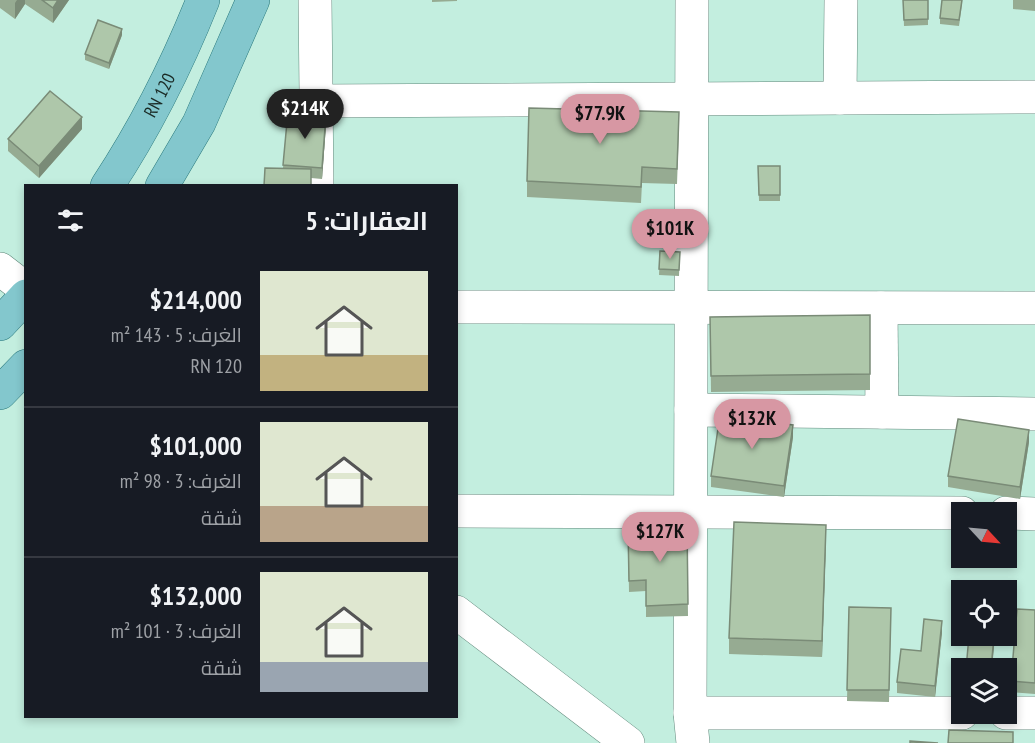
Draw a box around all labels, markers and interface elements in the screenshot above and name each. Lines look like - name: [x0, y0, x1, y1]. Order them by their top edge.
- street label: RN 120: [138, 69, 180, 121]
- pin: $214K: [263, 89, 347, 140]
- pin: $77.9K: [551, 94, 649, 145]
- text: $214K: [281, 95, 329, 121]
- text: $77.9K: [575, 100, 625, 126]
- icon: filters: [54, 204, 87, 237]
- text: العقارات: 5: [306, 204, 428, 237]
- pin: $101K: [628, 209, 712, 260]
- text: $101K: [646, 215, 694, 241]
- text: $214,000: [149, 283, 242, 316]
- icon: home: [308, 295, 380, 367]
- text: الغرف: 5 · 143 m²: [111, 322, 242, 348]
- text: RN 120: [190, 353, 242, 379]
- pin: $132K: [710, 399, 794, 450]
- text: $132K: [728, 405, 776, 431]
- text: $101,000: [149, 429, 242, 462]
- icon: home: [308, 446, 380, 518]
- text: الغرف: 3 · 98 m²: [120, 468, 242, 494]
- north arrow: [951, 502, 1017, 568]
- map controls: [951, 502, 1017, 724]
- text: شقة: [201, 505, 242, 531]
- pin: $127K: [618, 512, 702, 563]
- text: $127K: [636, 518, 684, 544]
- text: $132,000: [149, 579, 242, 612]
- button: locate: [951, 580, 1017, 646]
- icon: home: [308, 596, 380, 668]
- text: الغرف: 3 · 101 m²: [111, 618, 242, 644]
- text: شقة: [201, 655, 242, 681]
- button: layers: [951, 658, 1017, 724]

